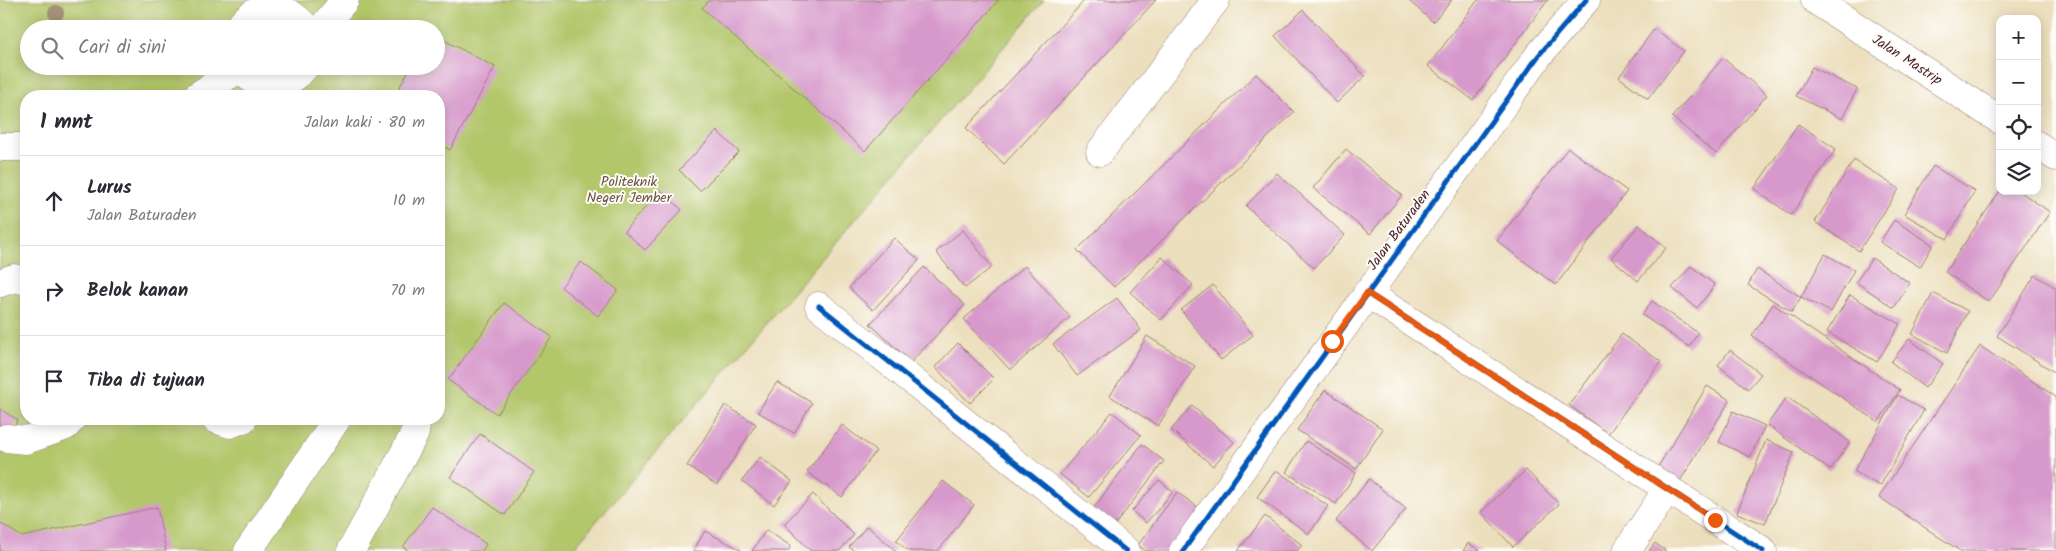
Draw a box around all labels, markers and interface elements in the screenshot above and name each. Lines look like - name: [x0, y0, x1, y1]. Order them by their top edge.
- map controls: [1996, 15, 2041, 195]
- button: +: [1996, 15, 2041, 60]
- search box: [20, 20, 445, 75]
- street label: Jalan Mastrip: [1868, 29, 1947, 91]
- text: Cari di sini: [78, 33, 166, 63]
- icon: search: [38, 34, 66, 62]
- button: −: [1996, 60, 2041, 105]
- button: locate: [1996, 105, 2041, 150]
- text: 1 mnt: [40, 106, 93, 139]
- text: Jalan kaki · 80 m: [304, 110, 425, 135]
- button: layers: [1996, 150, 2041, 195]
- park label: Politeknik Negeri Jember: [587, 171, 673, 209]
- text: Lurus: [87, 173, 132, 203]
- street label: Jalan Baturaden: [1362, 185, 1436, 275]
- icon: ahead: [40, 187, 68, 215]
- text: 10 m: [393, 188, 425, 213]
- text: Jalan Baturaden: [87, 203, 196, 228]
- text: Belok kanan: [87, 276, 188, 306]
- icon: right: [40, 277, 68, 305]
- text: 70 m: [390, 278, 425, 303]
- route start: [1321, 330, 1344, 353]
- text: Tiba di tujuan: [87, 366, 205, 396]
- icon: arrive: [40, 367, 68, 395]
- route end: [1704, 509, 1727, 532]

